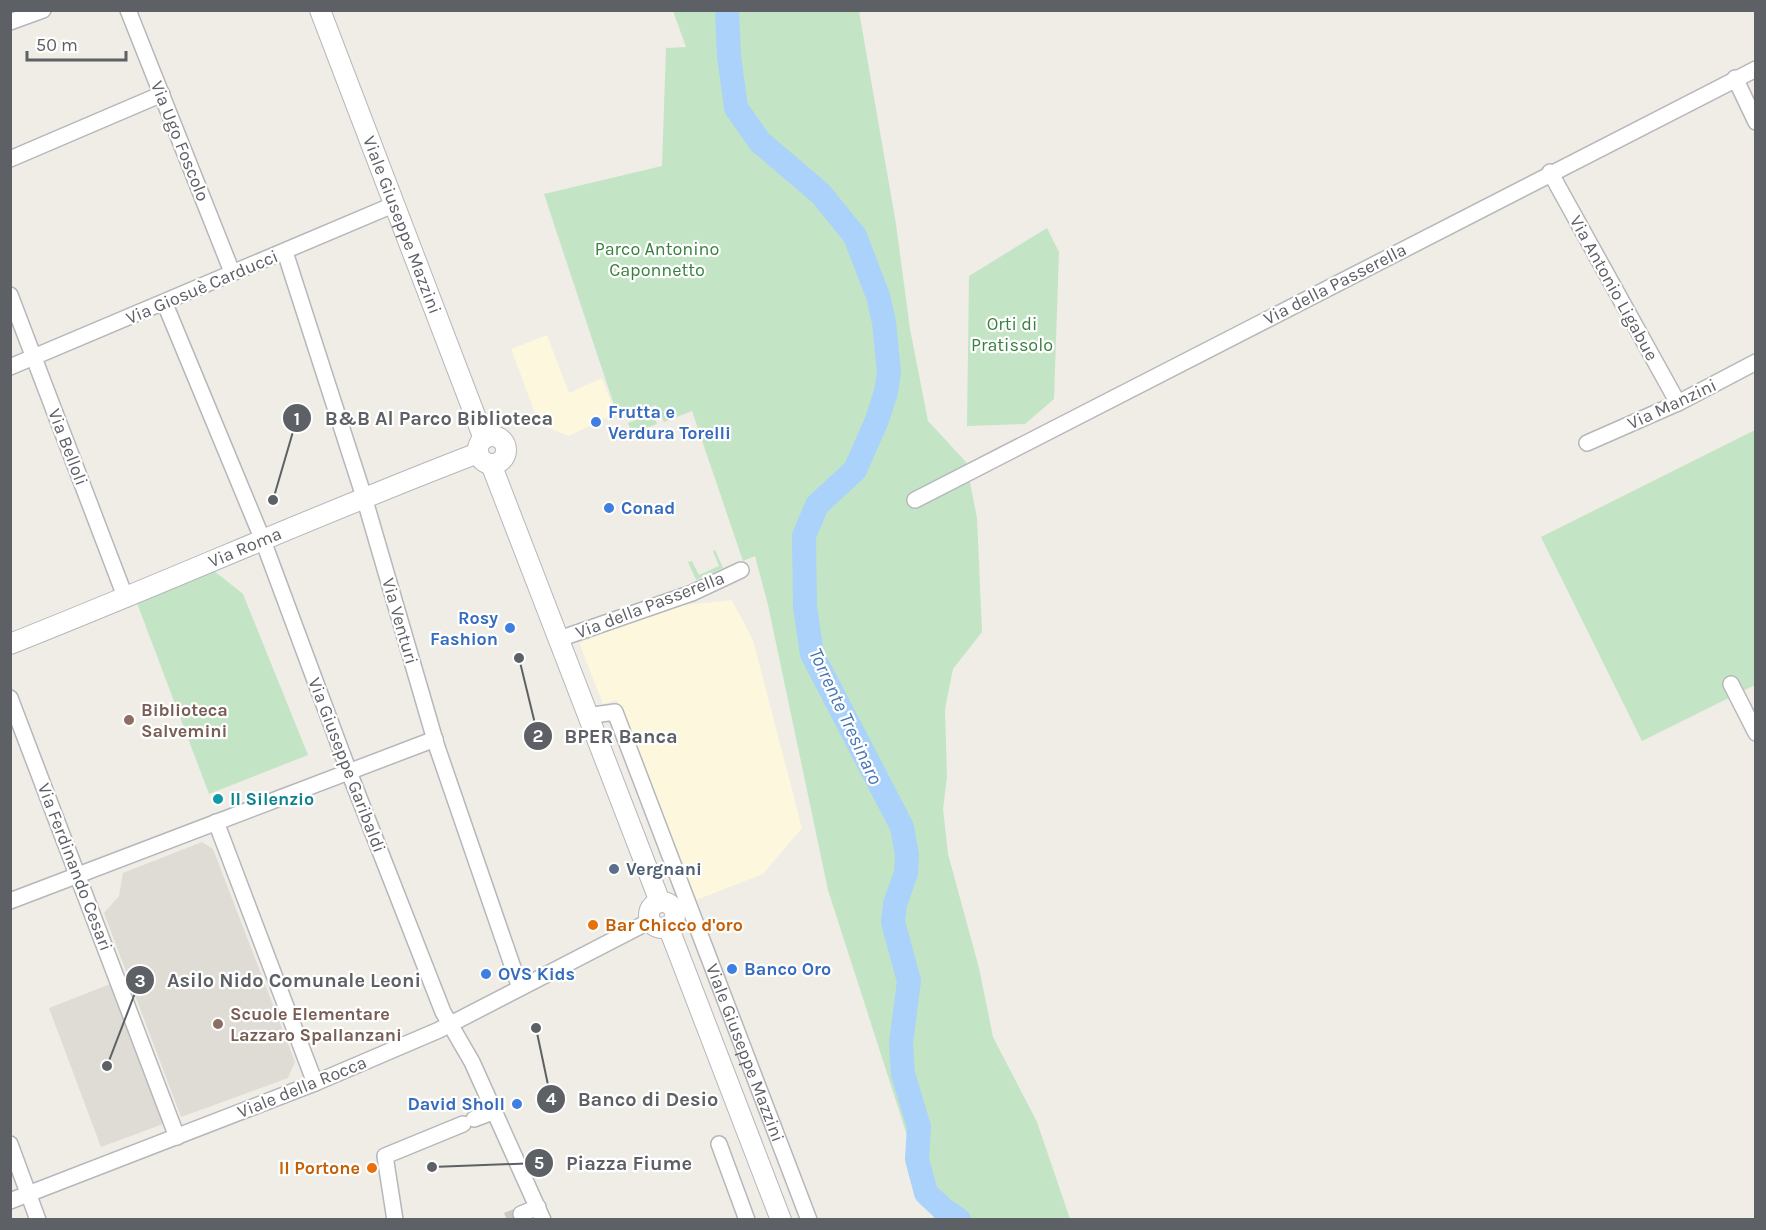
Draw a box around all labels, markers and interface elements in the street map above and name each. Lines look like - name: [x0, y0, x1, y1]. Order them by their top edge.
- scale bar: [27, 24, 126, 62]
- text: 50 m: [36, 34, 78, 56]
- street label: Via Ugo Foscolo: [146, 78, 214, 204]
- street label: Viale Giuseppe Mazzini: [358, 133, 446, 317]
- street label: Via Antonio Ligabue: [1565, 212, 1663, 364]
- park label: Parco Antonino Caponnetto: [595, 238, 719, 281]
- street label: Via della Passerella: [1260, 238, 1410, 330]
- street label: Via Giosuè Carducci: [123, 245, 281, 329]
- park label: Orti di Pratissolo: [971, 313, 1053, 356]
- street label: Via Manzini: [1624, 374, 1720, 434]
- callout: B&B Al Parco Biblioteca: [282, 399, 565, 437]
- place label: Frutta e Verdura Torelli: [608, 401, 731, 444]
- street label: Via Belloli: [43, 406, 93, 488]
- text: B&B Al Parco Biblioteca: [325, 407, 553, 430]
- text: 1: [294, 408, 300, 430]
- marker: Frutta e Verdura Torelli: [589, 415, 603, 429]
- place label: Conad: [621, 497, 675, 519]
- marker: Conad: [602, 501, 616, 515]
- street label: Via Roma: [205, 522, 285, 572]
- street label: Via della Passerella: [572, 566, 728, 644]
- street label: Via Venturi: [377, 575, 423, 667]
- place label: Rosy Fashion: [430, 607, 498, 650]
- marker: Rosy Fashion: [503, 621, 517, 635]
- water label: Torrente Tresinaro: [804, 644, 887, 788]
- street label: Via Giuseppe Garibaldi: [303, 674, 391, 856]
- place label: Biblioteca Salvemini: [141, 699, 228, 742]
- marker: Biblioteca Salvemini: [122, 713, 136, 727]
- callout: BPER Banca: [523, 717, 690, 755]
- text: 2: [533, 725, 543, 747]
- text: BPER Banca: [564, 725, 678, 748]
- street label: Via Ferdinando Cesari: [33, 780, 117, 954]
- place label: Il Silenzio: [230, 788, 314, 810]
- marker: Il Silenzio: [211, 792, 225, 806]
- place label: Vergnani: [626, 858, 702, 880]
- marker: Vergnani: [607, 862, 621, 876]
- place label: Bar Chicco d'oro: [605, 914, 743, 936]
- marker: Bar Chicco d'oro: [586, 918, 600, 932]
- place label: Banco Oro: [744, 958, 831, 980]
- street label: Viale Giuseppe Mazzini: [701, 960, 789, 1145]
- callout: Asilo Nido Comunale Leoni: [125, 961, 433, 999]
- marker: Banco Oro: [725, 962, 739, 976]
- place label: OVS Kids: [498, 963, 575, 985]
- marker: OVS Kids: [479, 967, 493, 981]
- text: Asilo Nido Comunale Leoni: [167, 969, 421, 992]
- text: 3: [134, 970, 146, 992]
- place label: Scuole Elementare Lazzaro Spallanzani: [230, 1003, 402, 1046]
- marker: Scuole Elementare Lazzaro Spallanzani: [211, 1017, 225, 1031]
- street label: Viale della Rocca: [234, 1051, 370, 1123]
- callout: Banco di Desio: [536, 1080, 731, 1118]
- text: 4: [546, 1088, 557, 1110]
- text: Banco di Desio: [578, 1088, 718, 1111]
- place label: David Sholl: [407, 1093, 505, 1115]
- marker: David Sholl: [510, 1097, 524, 1111]
- callout: Piazza Fiume: [524, 1144, 704, 1182]
- text: 5: [534, 1152, 544, 1174]
- text: Piazza Fiume: [566, 1152, 692, 1175]
- place label: Il Portone: [279, 1157, 360, 1179]
- marker: Il Portone: [365, 1161, 379, 1175]

